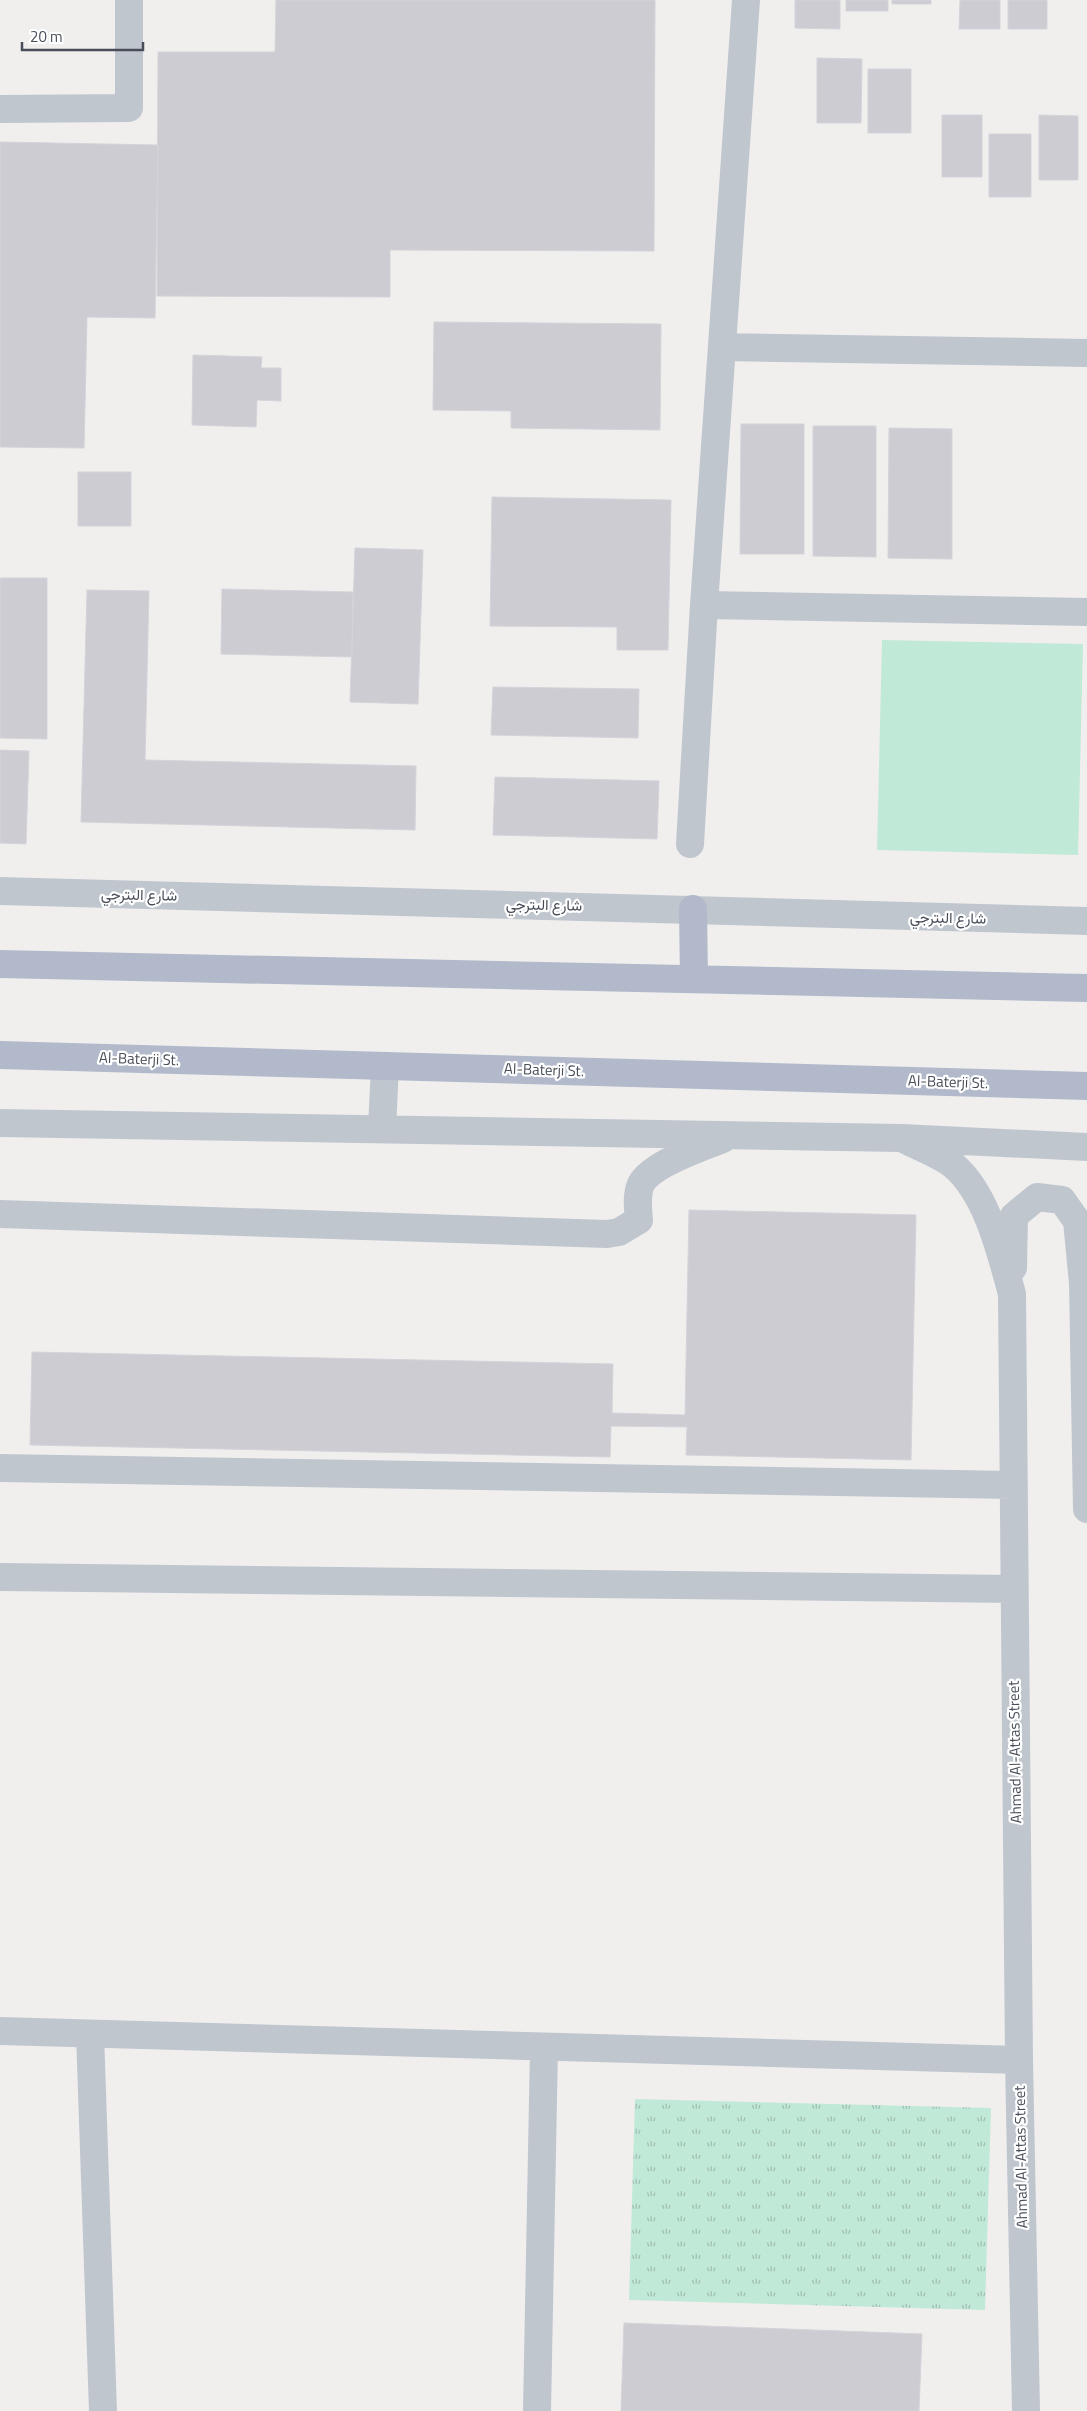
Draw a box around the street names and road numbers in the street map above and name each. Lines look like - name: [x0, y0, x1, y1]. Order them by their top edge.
- street label: شارع البترجي: [101, 882, 177, 909]
- street label: شارع البترجي: [506, 892, 582, 919]
- street label: شارع البترجي: [910, 905, 986, 932]
- street label: Al-Baterji St.: [99, 1046, 179, 1071]
- street label: Al-Baterji St.: [504, 1057, 584, 1082]
- street label: Al-Baterji St.: [908, 1069, 988, 1094]
- street label: Ahmad Al-Attas Street: [1002, 1680, 1027, 1824]
- street label: Ahmad Al-Attas Street: [1008, 2085, 1033, 2229]

